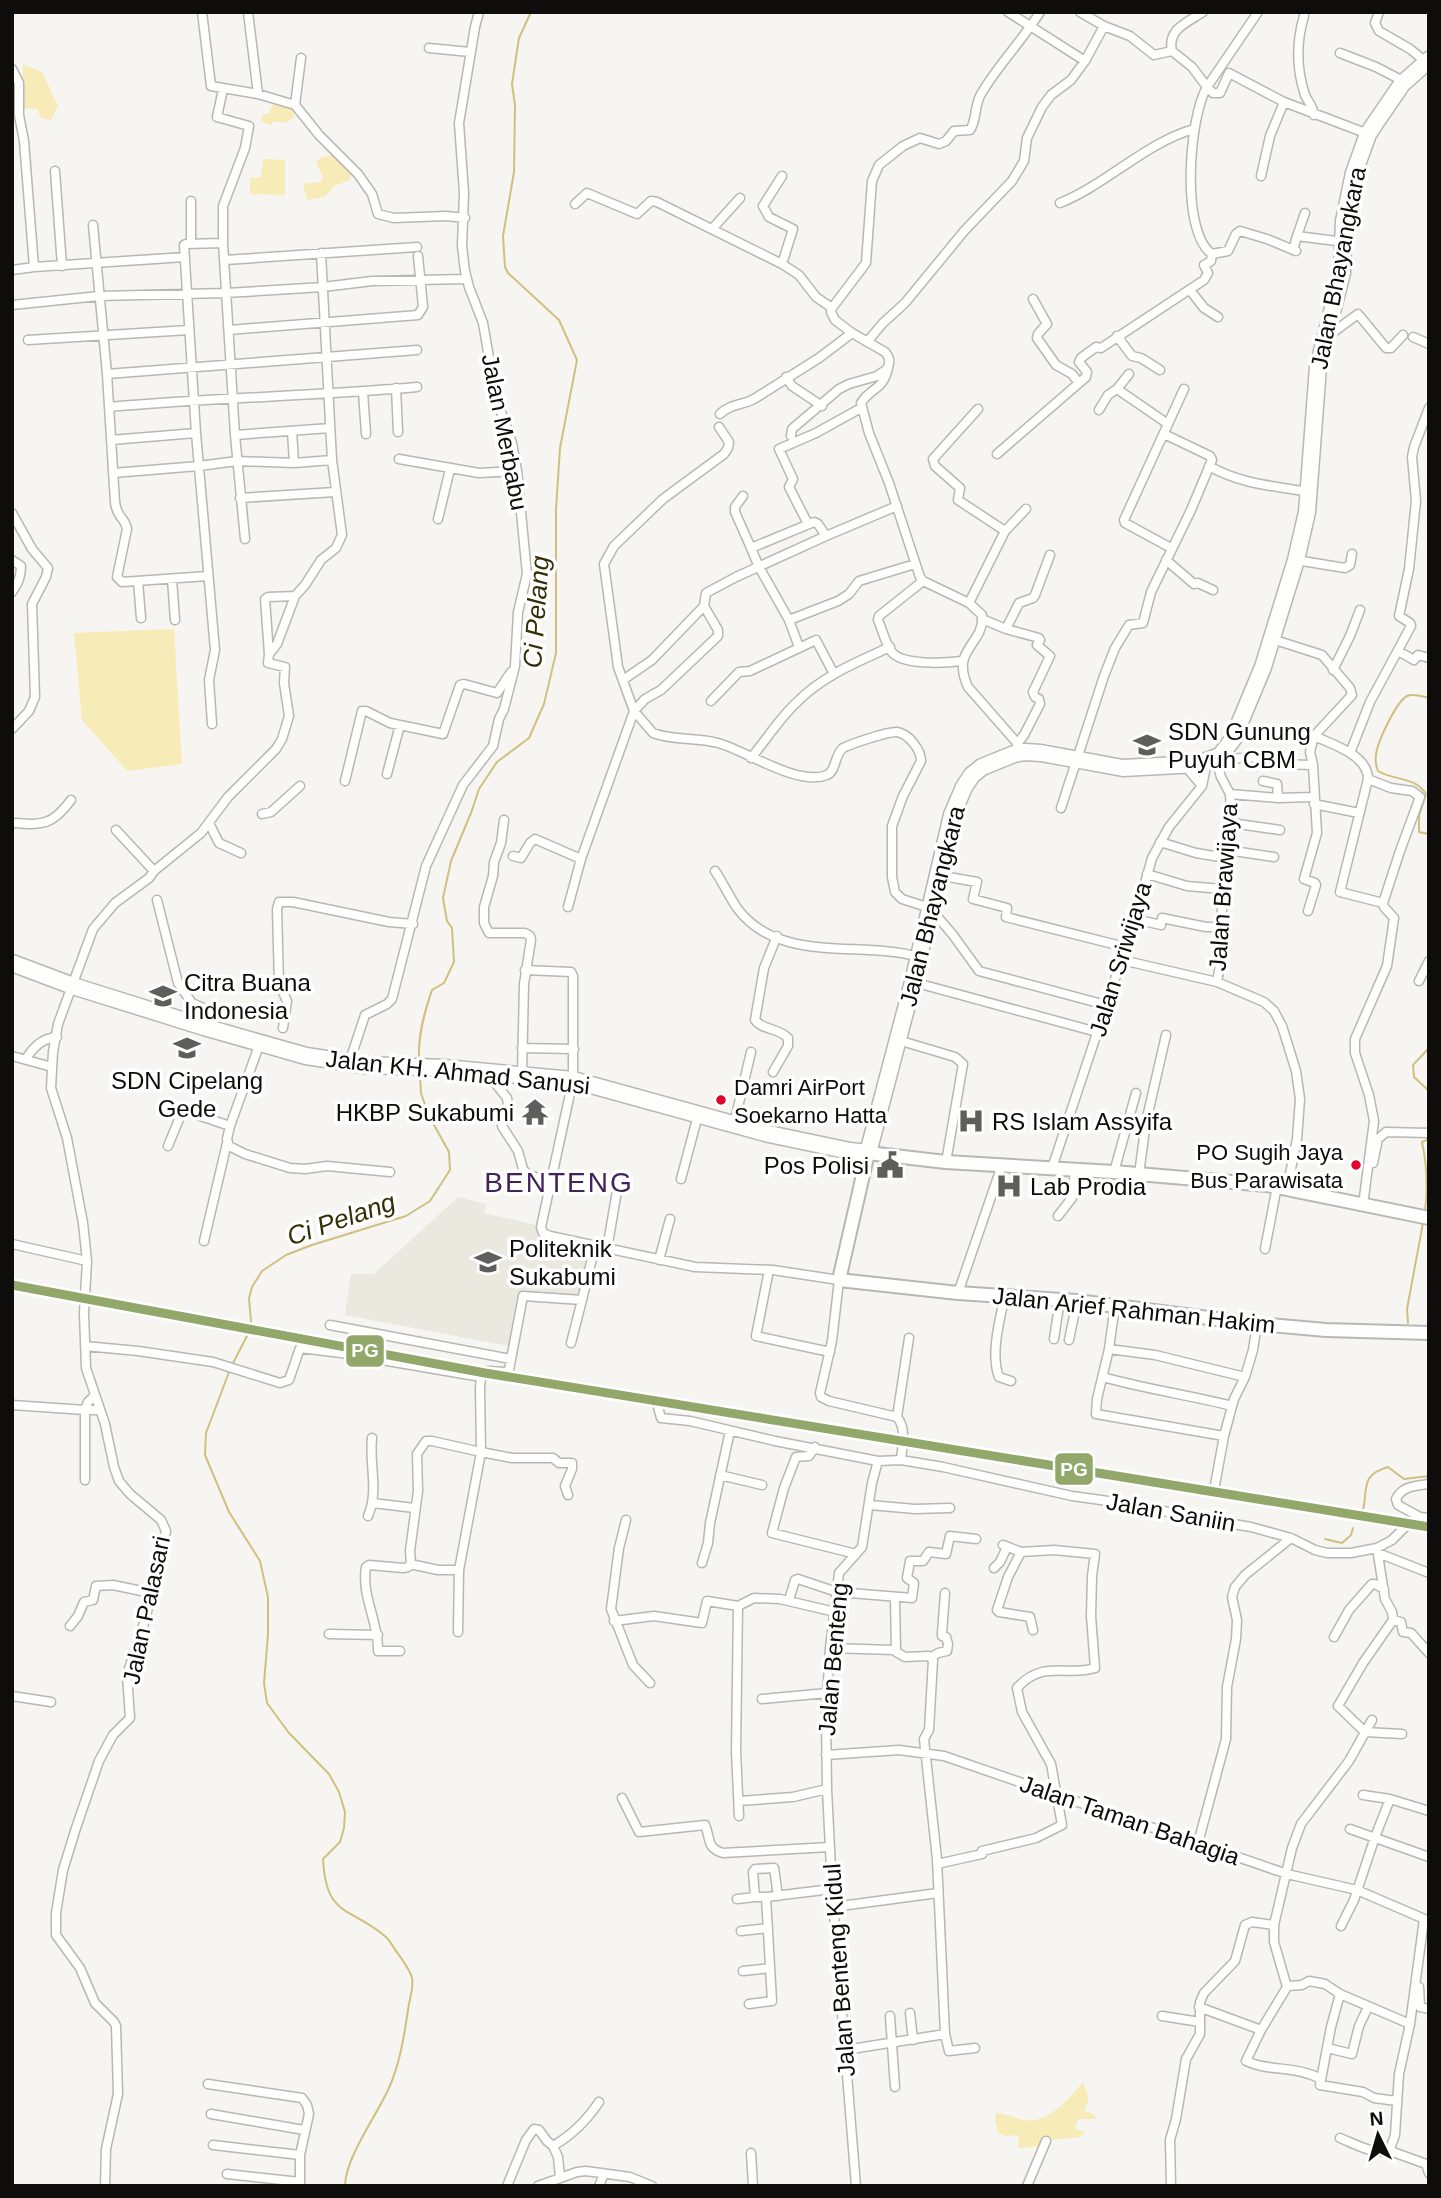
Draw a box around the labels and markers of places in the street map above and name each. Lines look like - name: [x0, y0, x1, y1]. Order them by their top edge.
- place label: SDN Gunung Puyuh CBM: [1168, 718, 1311, 773]
- school or university icon: SDN Gunung Puyuh CBM: [1132, 730, 1162, 760]
- place label: Citra Buana Indonesia: [184, 969, 311, 1024]
- school or university icon: Citra Buana Indonesia: [148, 981, 178, 1011]
- school or university icon: SDN Cipelang Gede: [172, 1033, 202, 1063]
- place label: SDN Cipelang Gede: [111, 1067, 263, 1122]
- place label: Damri AirPort Soekarno Hatta: [734, 1075, 888, 1128]
- marker: Damri AirPort Soekarno Hatta: [714, 1093, 728, 1107]
- temple icon: HKBP Sukabumi: [520, 1097, 550, 1127]
- place label: HKBP Sukabumi: [336, 1099, 514, 1126]
- hospital icon: RS Islam Assyifa: [956, 1106, 986, 1136]
- place label: RS Islam Assyifa: [992, 1108, 1173, 1135]
- place label: PO Sugih Jaya Bus Parawisata: [1190, 1140, 1344, 1193]
- public building icon: Pos Polisi: [875, 1150, 905, 1180]
- place label: Pos Polisi: [764, 1152, 869, 1179]
- marker: PO Sugih Jaya Bus Parawisata: [1349, 1158, 1363, 1172]
- hospital icon: Lab Prodia: [994, 1171, 1024, 1201]
- place label: Lab Prodia: [1030, 1173, 1147, 1200]
- place label: Politeknik Sukabumi: [509, 1235, 616, 1290]
- school or university icon: Politeknik Sukabumi: [473, 1247, 503, 1277]

